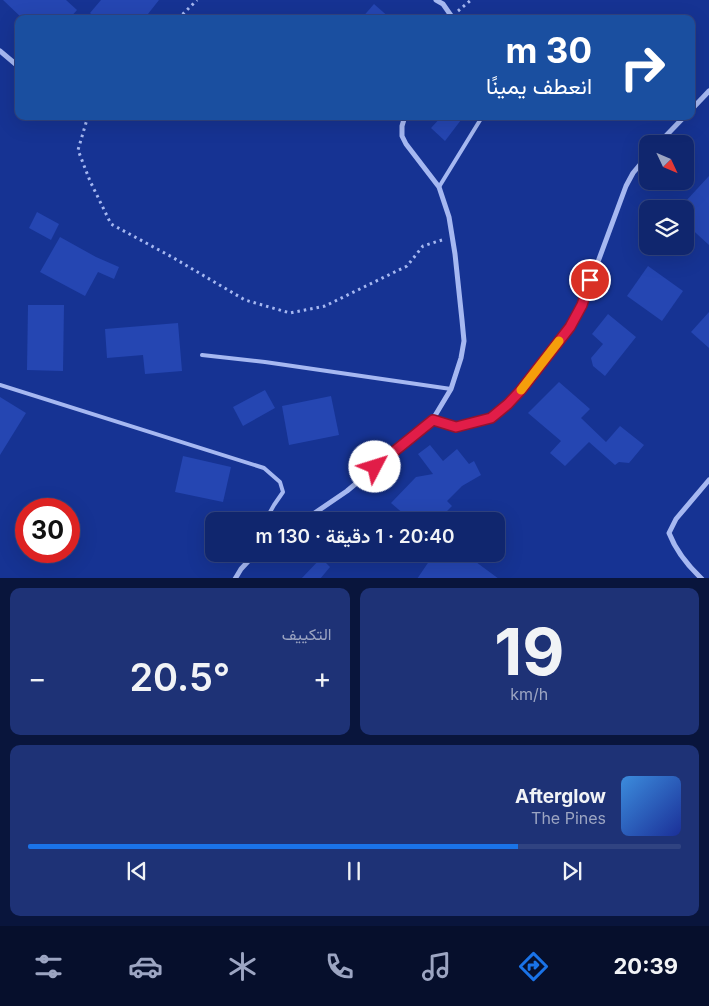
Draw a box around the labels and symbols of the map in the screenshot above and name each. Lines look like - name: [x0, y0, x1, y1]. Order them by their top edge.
- north arrow: [639, 135, 694, 190]
- pin: [569, 259, 611, 301]
- position arrow: [348, 440, 400, 492]
- speed limit sign: 30: [15, 498, 80, 563]

